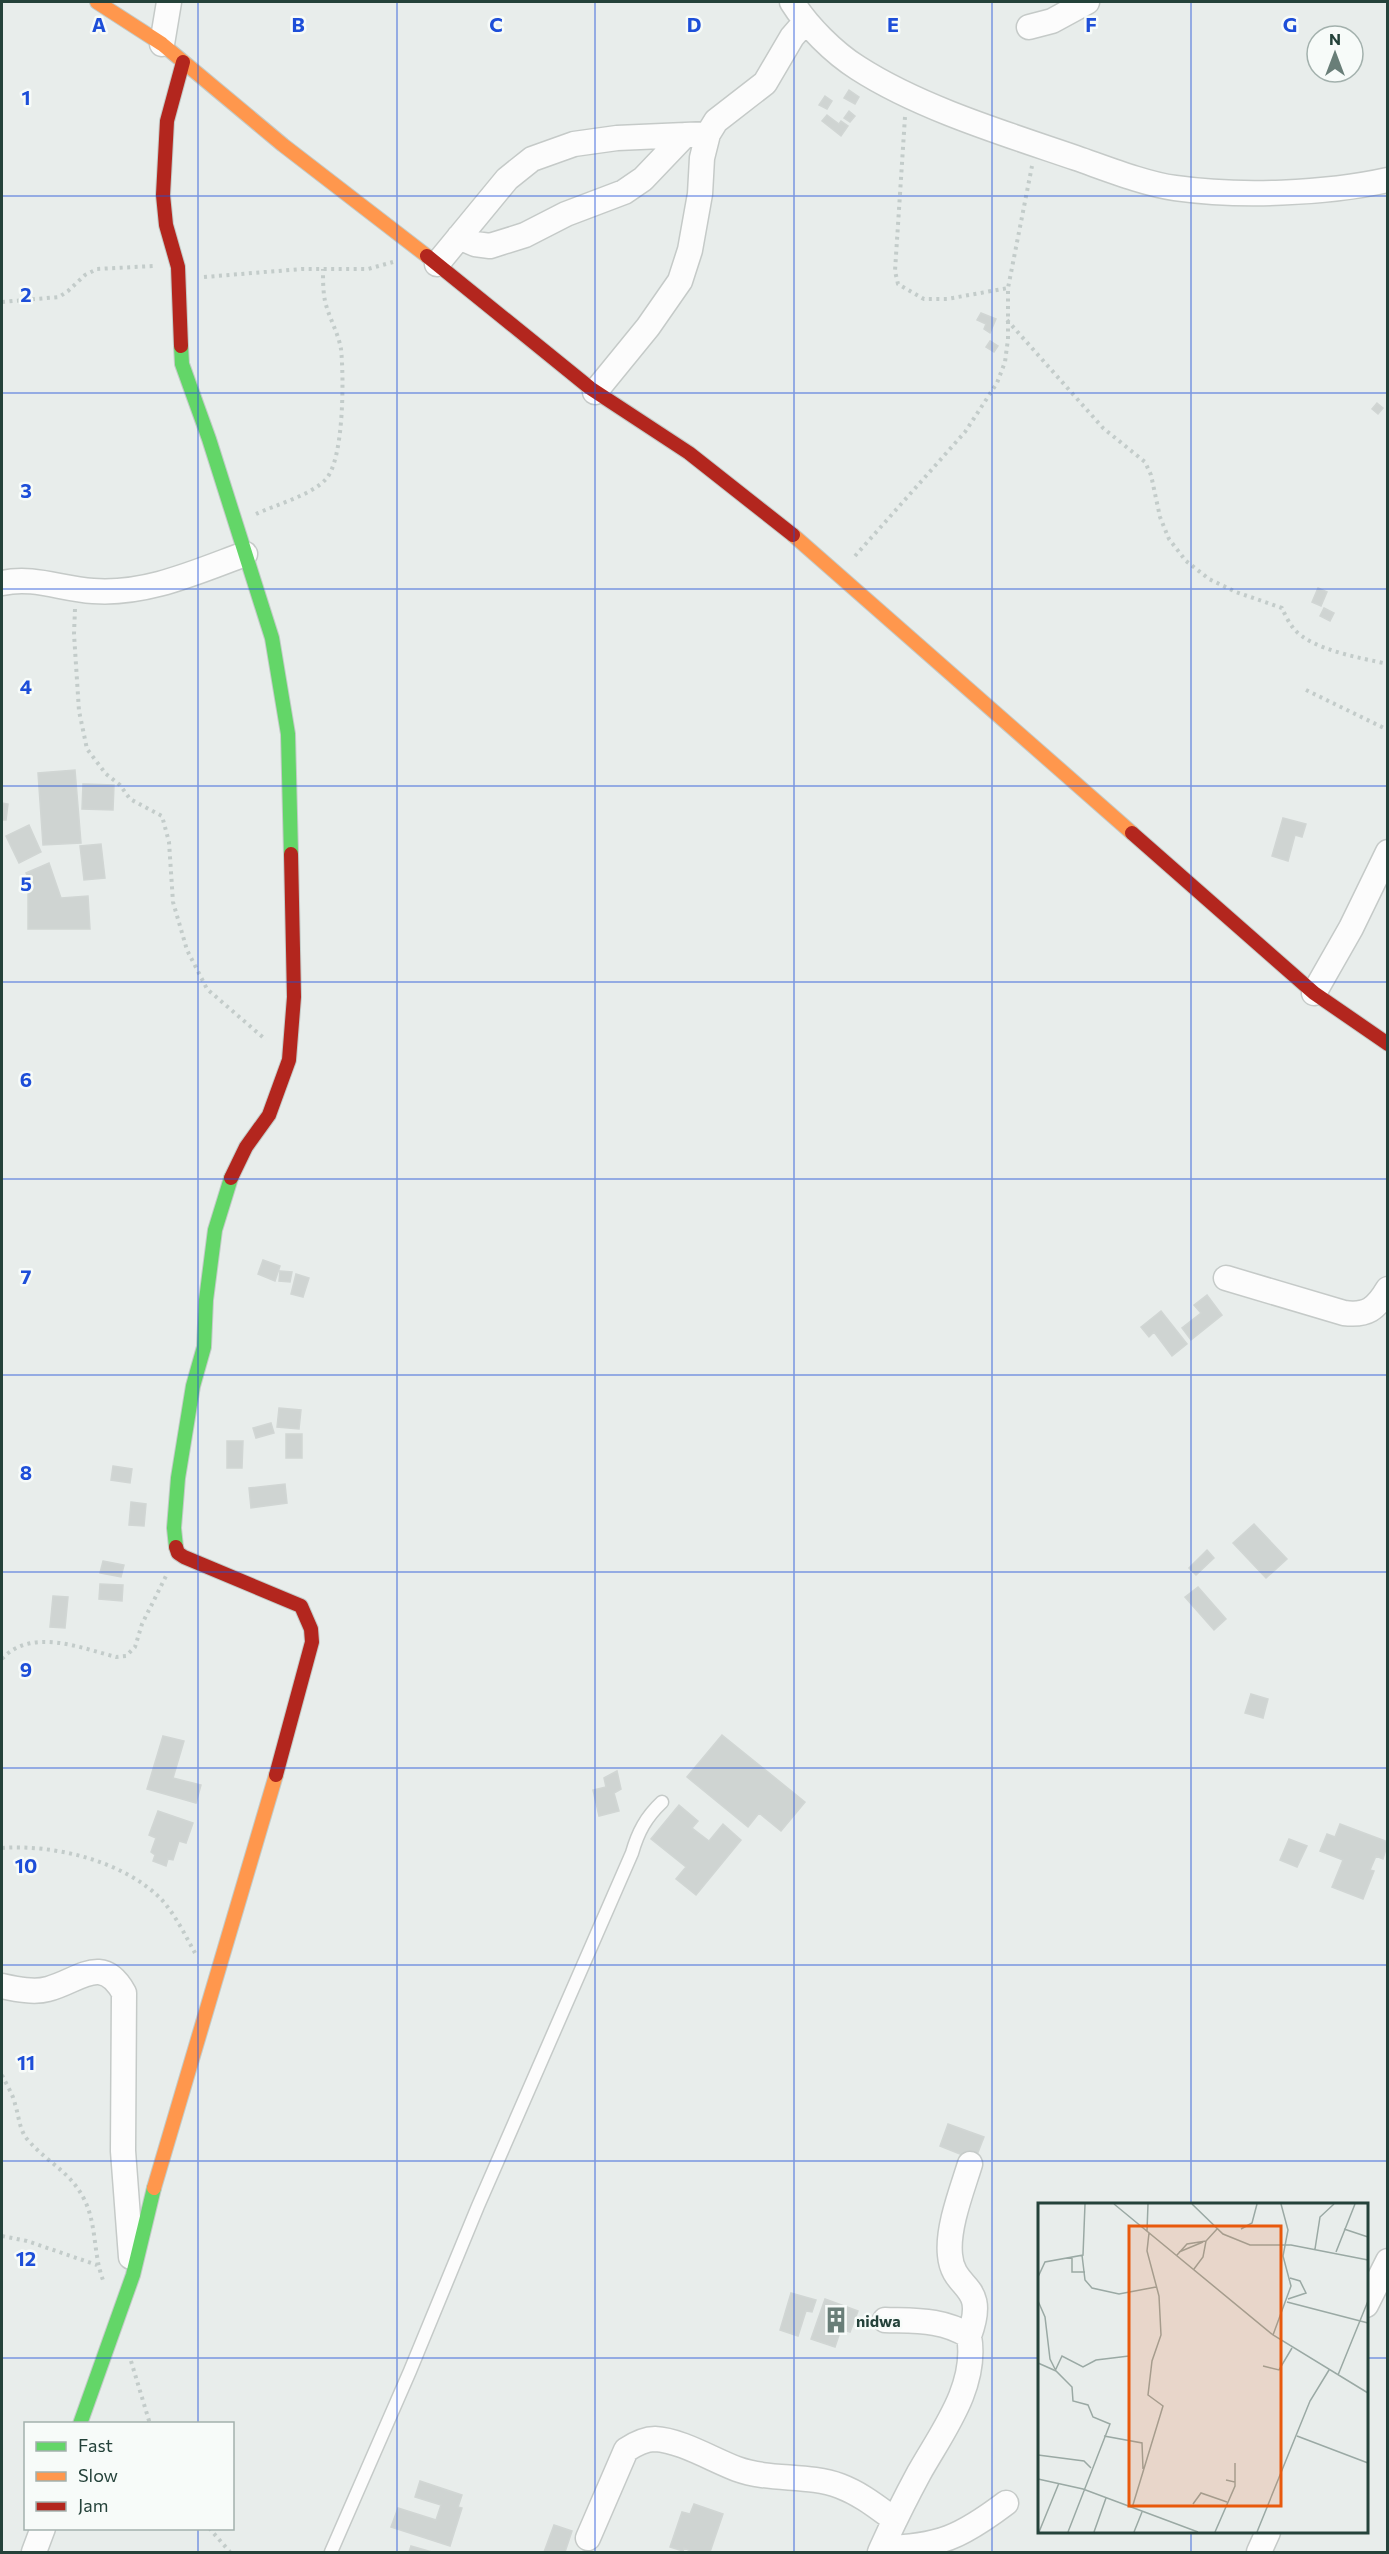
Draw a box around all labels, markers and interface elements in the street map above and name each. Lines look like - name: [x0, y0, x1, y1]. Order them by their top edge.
- text: A: [92, 12, 106, 36]
- text: B: [291, 12, 305, 36]
- text: C: [489, 12, 503, 36]
- text: D: [687, 12, 701, 36]
- text: E: [887, 12, 899, 36]
- text: F: [1085, 12, 1097, 36]
- text: G: [1283, 12, 1297, 36]
- north arrow: [1305, 24, 1365, 84]
- text: N: [1329, 29, 1341, 48]
- text: 1: [21, 85, 31, 109]
- text: 2: [20, 282, 32, 306]
- text: 3: [20, 478, 32, 502]
- text: 4: [20, 674, 32, 698]
- text: 5: [20, 871, 32, 895]
- text: 6: [20, 1067, 32, 1091]
- text: 7: [21, 1264, 32, 1288]
- text: 8: [20, 1460, 32, 1484]
- text: 9: [20, 1657, 32, 1681]
- text: 10: [15, 1853, 37, 1877]
- text: 11: [17, 2050, 35, 2074]
- inset map: [1038, 2203, 1368, 2533]
- text: 12: [16, 2246, 36, 2270]
- building icon: nidwa: [821, 2305, 851, 2335]
- place label: nidwa: [856, 2311, 901, 2330]
- legend: [24, 2422, 234, 2530]
- text: Fast: [78, 2434, 113, 2456]
- text: Slow: [78, 2464, 118, 2486]
- text: Jam: [78, 2494, 108, 2516]

